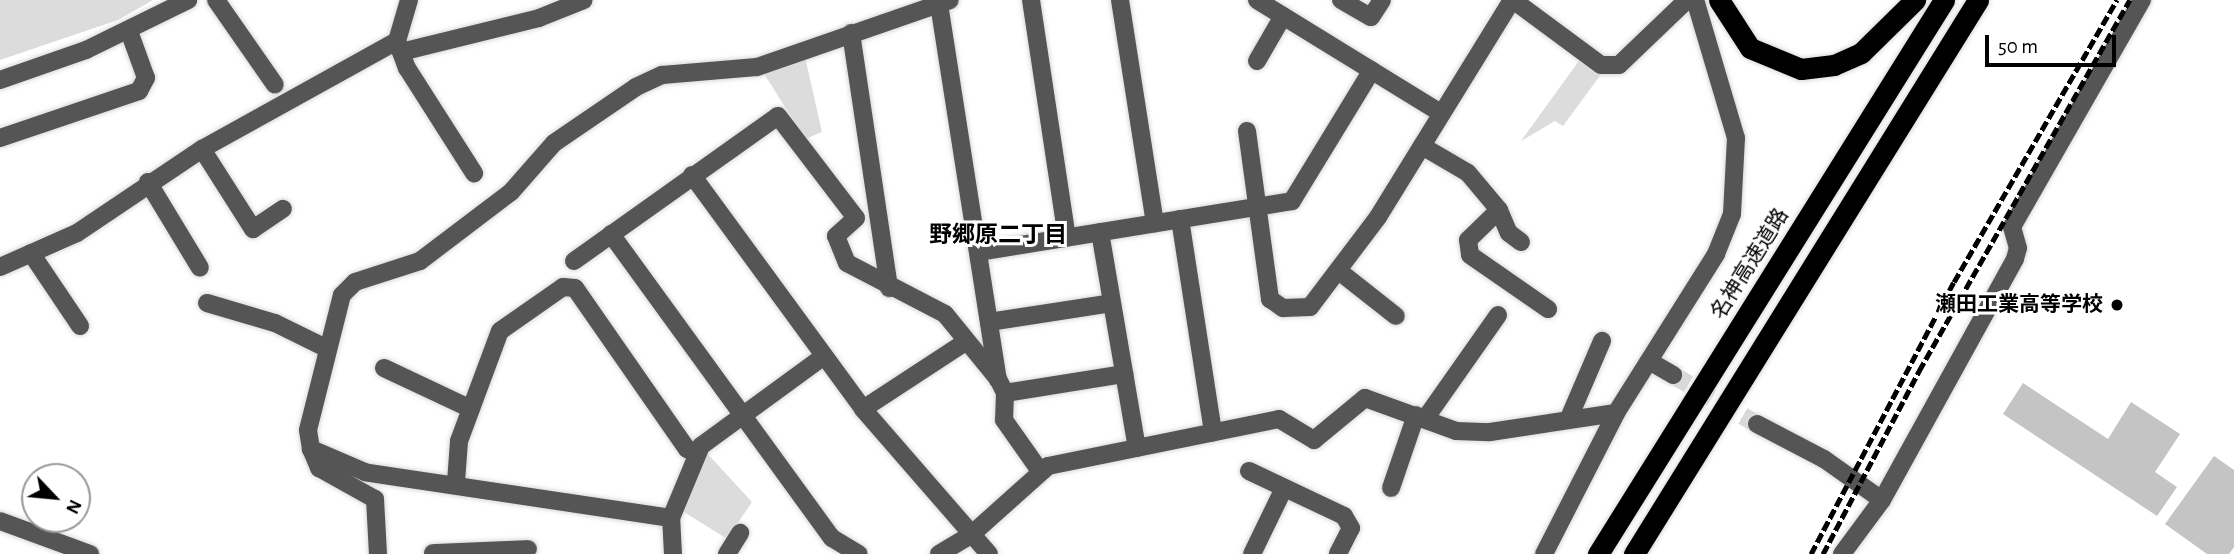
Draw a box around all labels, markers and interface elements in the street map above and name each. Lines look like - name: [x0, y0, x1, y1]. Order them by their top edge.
- scale bar: [1989, 21, 2120, 65]
- text: 50 m: [1998, 36, 2038, 57]
- street label: 名神高速道路: [1706, 204, 1794, 324]
- district label: 野郷原二丁目: [929, 222, 1067, 250]
- place label: 瀬田工業高等学校: [1935, 292, 2103, 318]
- marker: 瀬田工業高等学校: [2109, 297, 2125, 313]
- north arrow: [21, 463, 91, 533]
- text: N: [62, 496, 85, 517]

